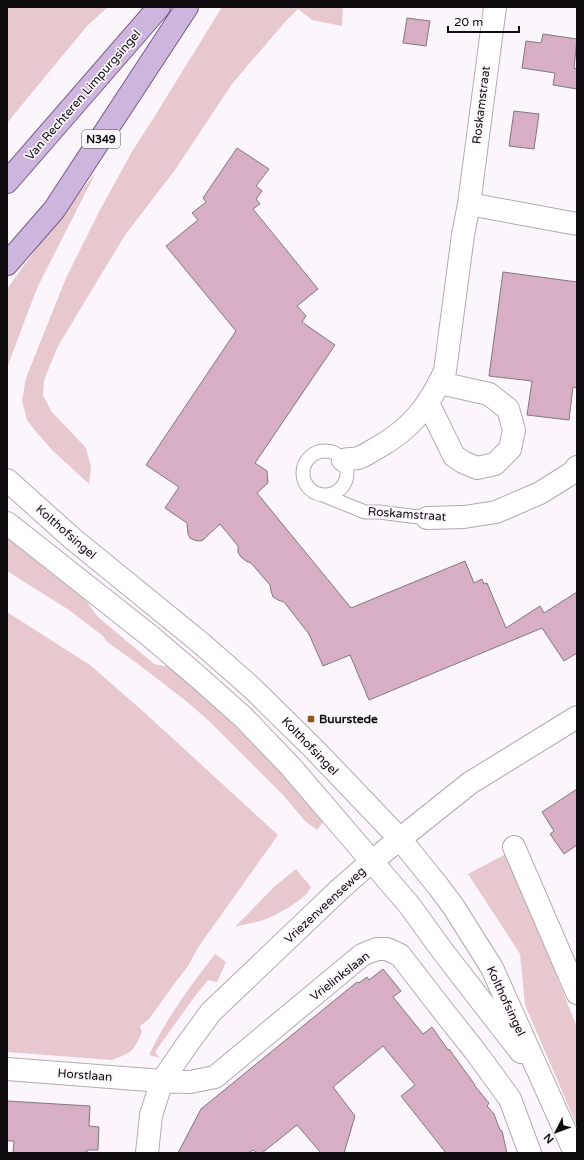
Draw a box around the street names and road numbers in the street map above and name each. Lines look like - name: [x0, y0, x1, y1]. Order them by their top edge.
- street label: Van Rechteren Limpurgsingel: [23, 27, 143, 163]
- street label: Roskamstraat: [469, 65, 493, 145]
- road number: N349: [82, 130, 120, 148]
- street label: Kolthofsingel: [33, 502, 99, 562]
- street label: Roskamstraat: [367, 504, 447, 524]
- street label: Kolthofsingel: [279, 714, 341, 778]
- street label: Vriezenveenseweg: [282, 864, 368, 946]
- street label: Vrielinkslaan: [308, 948, 372, 1004]
- street label: Kolthofsingel: [484, 964, 528, 1038]
- street label: Horstlaan: [57, 1066, 113, 1084]

